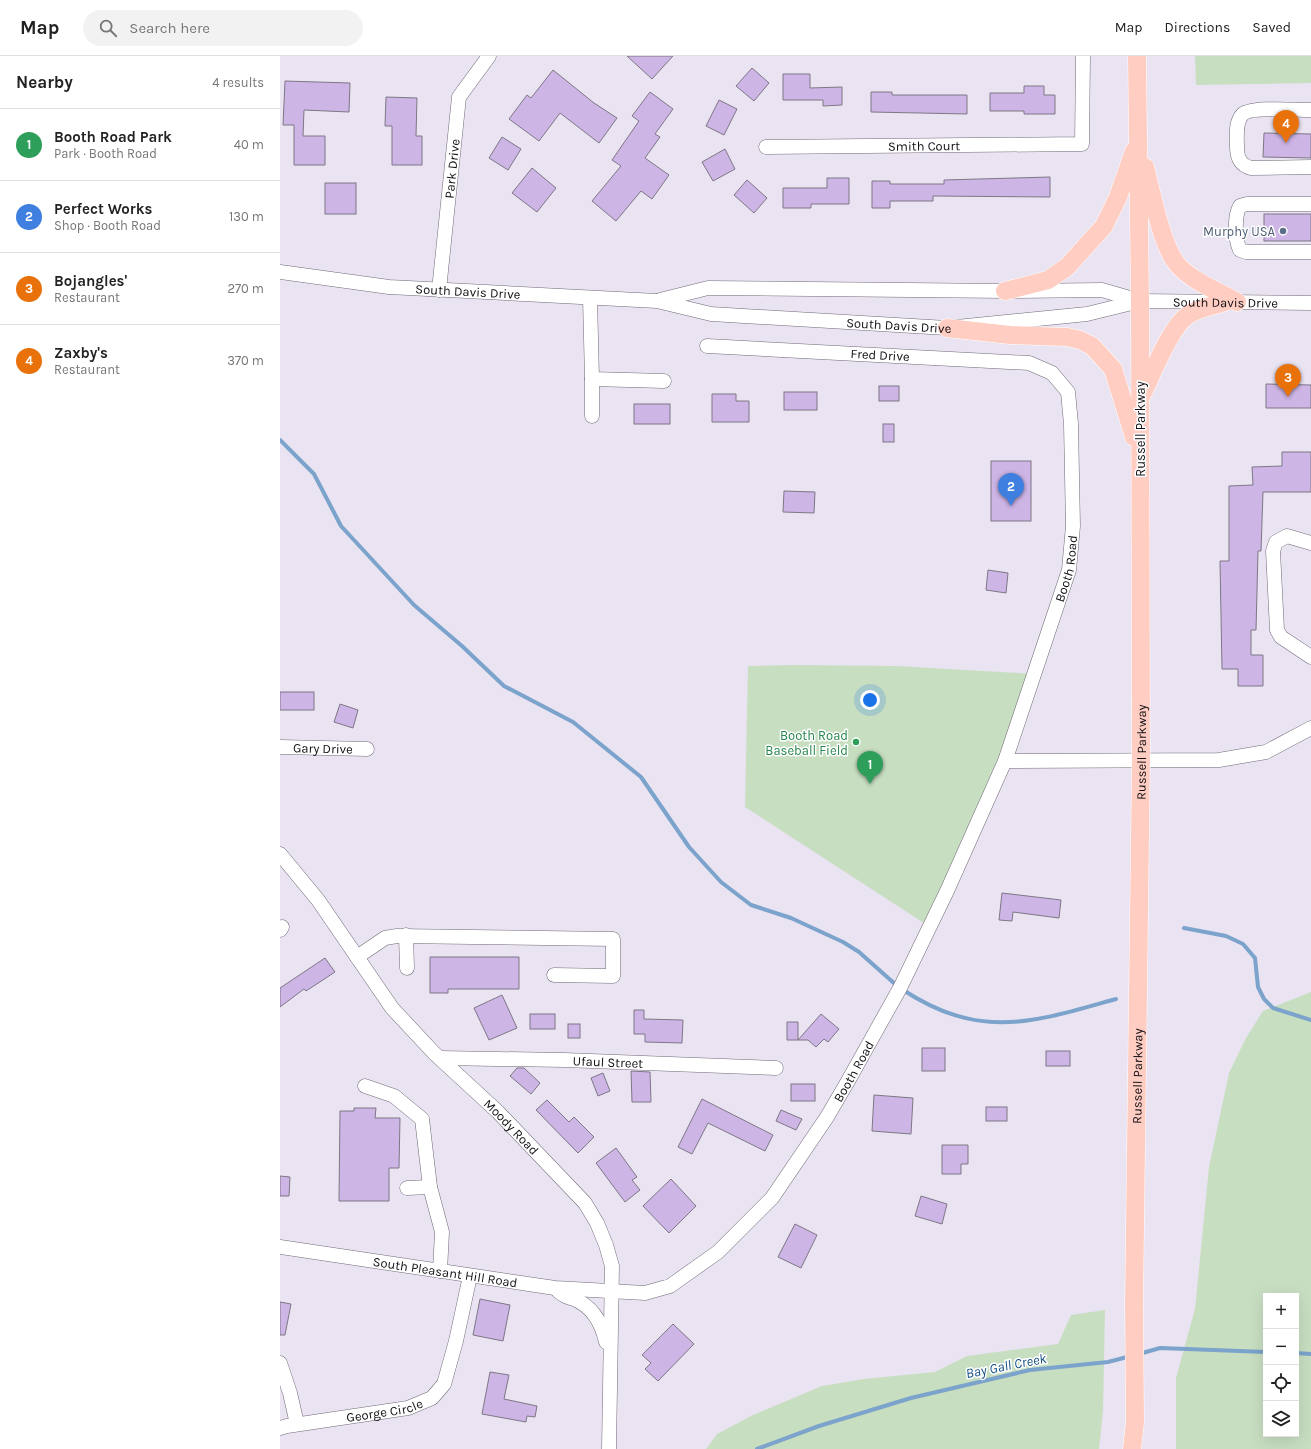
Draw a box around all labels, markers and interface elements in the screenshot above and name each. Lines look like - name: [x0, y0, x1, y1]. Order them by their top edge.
- search box: [83, 10, 363, 46]
- text: Map: [20, 17, 59, 39]
- icon: search: [97, 17, 119, 39]
- text: Search here: [129, 19, 210, 37]
- text: Map: [1115, 19, 1143, 36]
- text: Directions: [1165, 19, 1230, 36]
- text: Saved: [1252, 19, 1291, 36]
- text: Nearby: [16, 72, 73, 92]
- text: 4 results: [212, 75, 264, 90]
- pin: 4: [1273, 110, 1299, 143]
- text: Booth Road Park: [54, 128, 172, 146]
- text: 1: [27, 137, 31, 152]
- text: 40 m: [234, 137, 264, 152]
- street label: Park Drive: [441, 138, 462, 199]
- street label: Smith Court: [888, 138, 960, 153]
- text: Park · Booth Road: [54, 146, 157, 161]
- text: Perfect Works: [54, 200, 152, 218]
- text: 2: [25, 209, 33, 224]
- text: 130 m: [229, 209, 264, 224]
- text: Shop · Booth Road: [54, 218, 161, 233]
- place label: Murphy USA: [1203, 224, 1276, 239]
- marker: Murphy USA: [1278, 226, 1288, 236]
- text: Bojangles': [54, 272, 127, 290]
- text: 3: [25, 281, 33, 296]
- text: 270 m: [227, 281, 264, 296]
- street label: South Davis Drive: [415, 281, 521, 301]
- text: Restaurant: [54, 290, 120, 305]
- street label: South Davis Drive: [1173, 294, 1278, 310]
- street label: South Davis Drive: [846, 315, 952, 336]
- text: Zaxby's: [54, 344, 108, 362]
- street label: Fred Drive: [850, 346, 910, 364]
- text: 4: [25, 353, 33, 368]
- text: 370 m: [227, 353, 264, 368]
- text: Restaurant: [54, 362, 120, 377]
- pin: 3: [1275, 364, 1301, 397]
- street label: Russell Parkway: [1133, 381, 1148, 477]
- pin: 2: [998, 473, 1024, 506]
- street label: Booth Road: [1051, 534, 1080, 604]
- your location: [860, 690, 880, 710]
- street label: Russell Parkway: [1133, 704, 1149, 800]
- place label: Booth Road Baseball Field: [765, 728, 848, 758]
- marker: Booth Road Baseball Field: [851, 737, 861, 747]
- street label: Gary Drive: [293, 740, 353, 756]
- pin: 1: [857, 751, 883, 784]
- street label: Russell Parkway: [1129, 1028, 1145, 1124]
- street label: Booth Road: [830, 1038, 877, 1105]
- street label: Ufaul Street: [572, 1053, 644, 1070]
- street label: Moody Road: [481, 1095, 542, 1158]
- street label: South Pleasant Hill Road: [372, 1253, 519, 1290]
- map controls: [1263, 1293, 1299, 1437]
- button: +: [1263, 1293, 1299, 1329]
- button: −: [1263, 1329, 1299, 1365]
- water label: Bay Gall Creek: [964, 1350, 1049, 1382]
- button: locate: [1263, 1365, 1299, 1401]
- street label: George Circle: [345, 1395, 425, 1425]
- button: layers: [1263, 1401, 1299, 1437]

